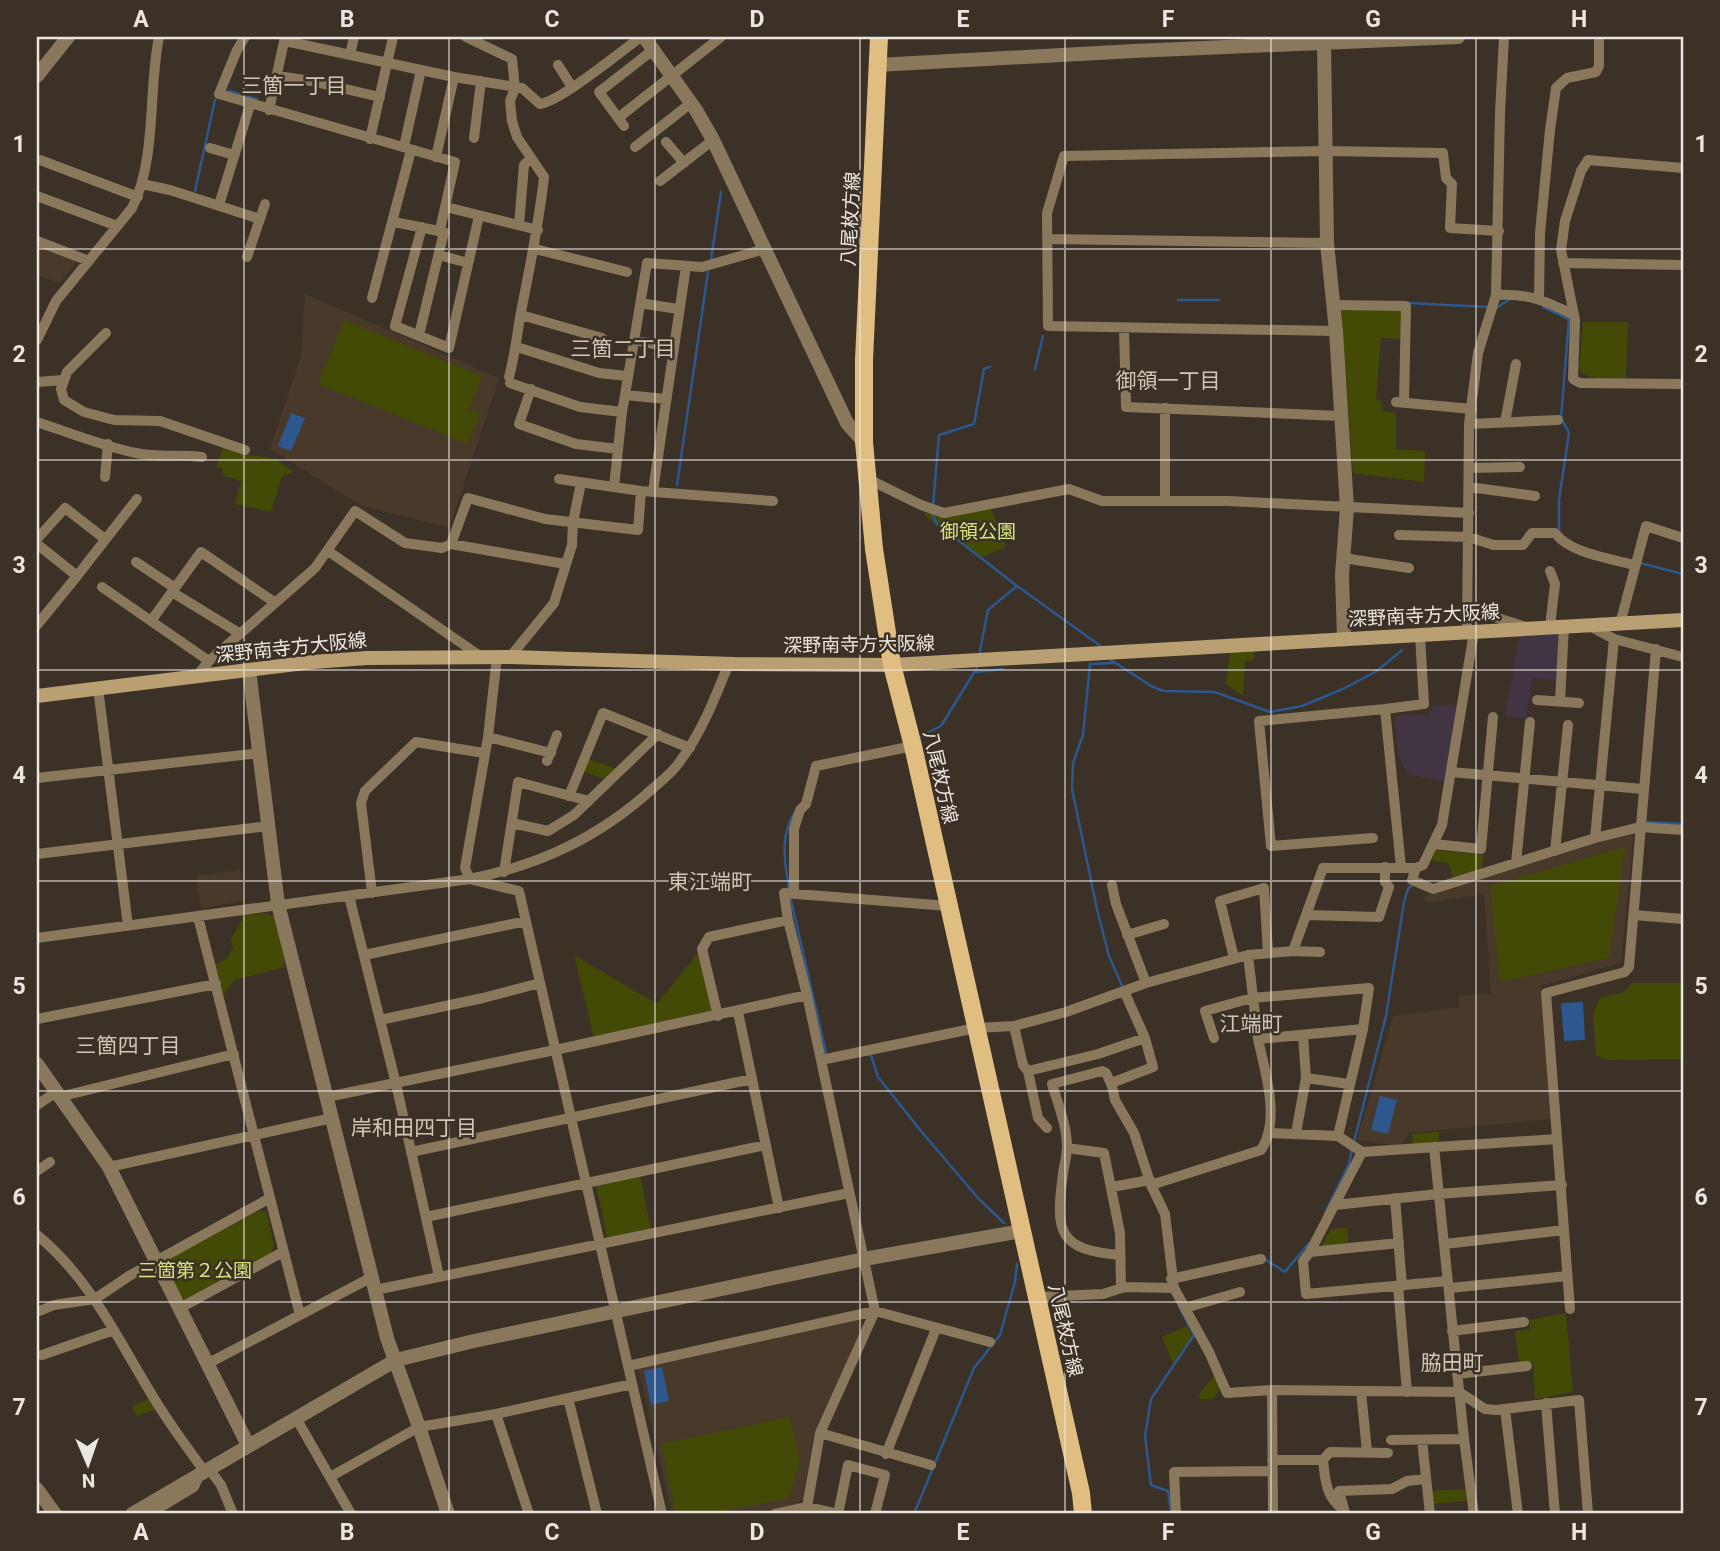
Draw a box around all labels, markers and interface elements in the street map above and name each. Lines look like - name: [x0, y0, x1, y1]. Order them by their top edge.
- text: A: [133, 6, 149, 33]
- text: B: [340, 6, 354, 33]
- text: C: [544, 6, 560, 33]
- text: D: [750, 6, 764, 33]
- text: E: [957, 6, 970, 33]
- text: F: [1162, 6, 1175, 33]
- text: G: [1365, 6, 1381, 33]
- text: H: [1571, 6, 1587, 33]
- district label: 三箇一丁目: [242, 74, 347, 98]
- text: 1: [12, 131, 26, 158]
- text: 1: [1694, 131, 1708, 158]
- street label: 八尾枚方線: [837, 171, 864, 267]
- district label: 三箇二丁目: [571, 337, 676, 361]
- text: 2: [12, 341, 26, 368]
- text: 2: [1694, 341, 1708, 368]
- district label: 御領一丁目: [1116, 369, 1221, 393]
- park label: 御領公園: [940, 520, 1016, 543]
- text: 3: [12, 552, 26, 579]
- text: 3: [1694, 552, 1708, 579]
- street label: 深野南寺方大阪線: [1348, 600, 1501, 631]
- street label: 深野南寺方大阪線: [214, 628, 368, 667]
- street label: 深野南寺方大阪線: [783, 632, 935, 657]
- street label: 八尾枚方線: [919, 728, 962, 826]
- text: 4: [12, 762, 26, 789]
- text: 4: [1694, 762, 1708, 789]
- district label: 東江端町: [668, 870, 752, 894]
- text: 5: [12, 973, 26, 1000]
- text: 5: [1694, 973, 1708, 1000]
- district label: 江端町: [1220, 1012, 1283, 1036]
- district label: 三箇四丁目: [76, 1034, 181, 1058]
- district label: 岸和田四丁目: [351, 1116, 477, 1140]
- text: 6: [12, 1184, 26, 1211]
- text: 6: [1694, 1184, 1708, 1211]
- park label: 三箇第２公園: [138, 1259, 252, 1282]
- street label: 八尾枚方線: [1044, 1281, 1087, 1379]
- district label: 脇田町: [1421, 1351, 1484, 1375]
- text: 7: [12, 1394, 26, 1421]
- text: 7: [1694, 1394, 1708, 1421]
- north arrow: [52, 1428, 122, 1498]
- text: N: [81, 1469, 96, 1492]
- text: A: [133, 1519, 149, 1546]
- text: B: [340, 1519, 354, 1546]
- text: C: [544, 1519, 560, 1546]
- text: D: [750, 1519, 764, 1546]
- text: E: [957, 1519, 970, 1546]
- text: F: [1162, 1519, 1175, 1546]
- text: G: [1365, 1519, 1381, 1546]
- text: H: [1571, 1519, 1587, 1546]

